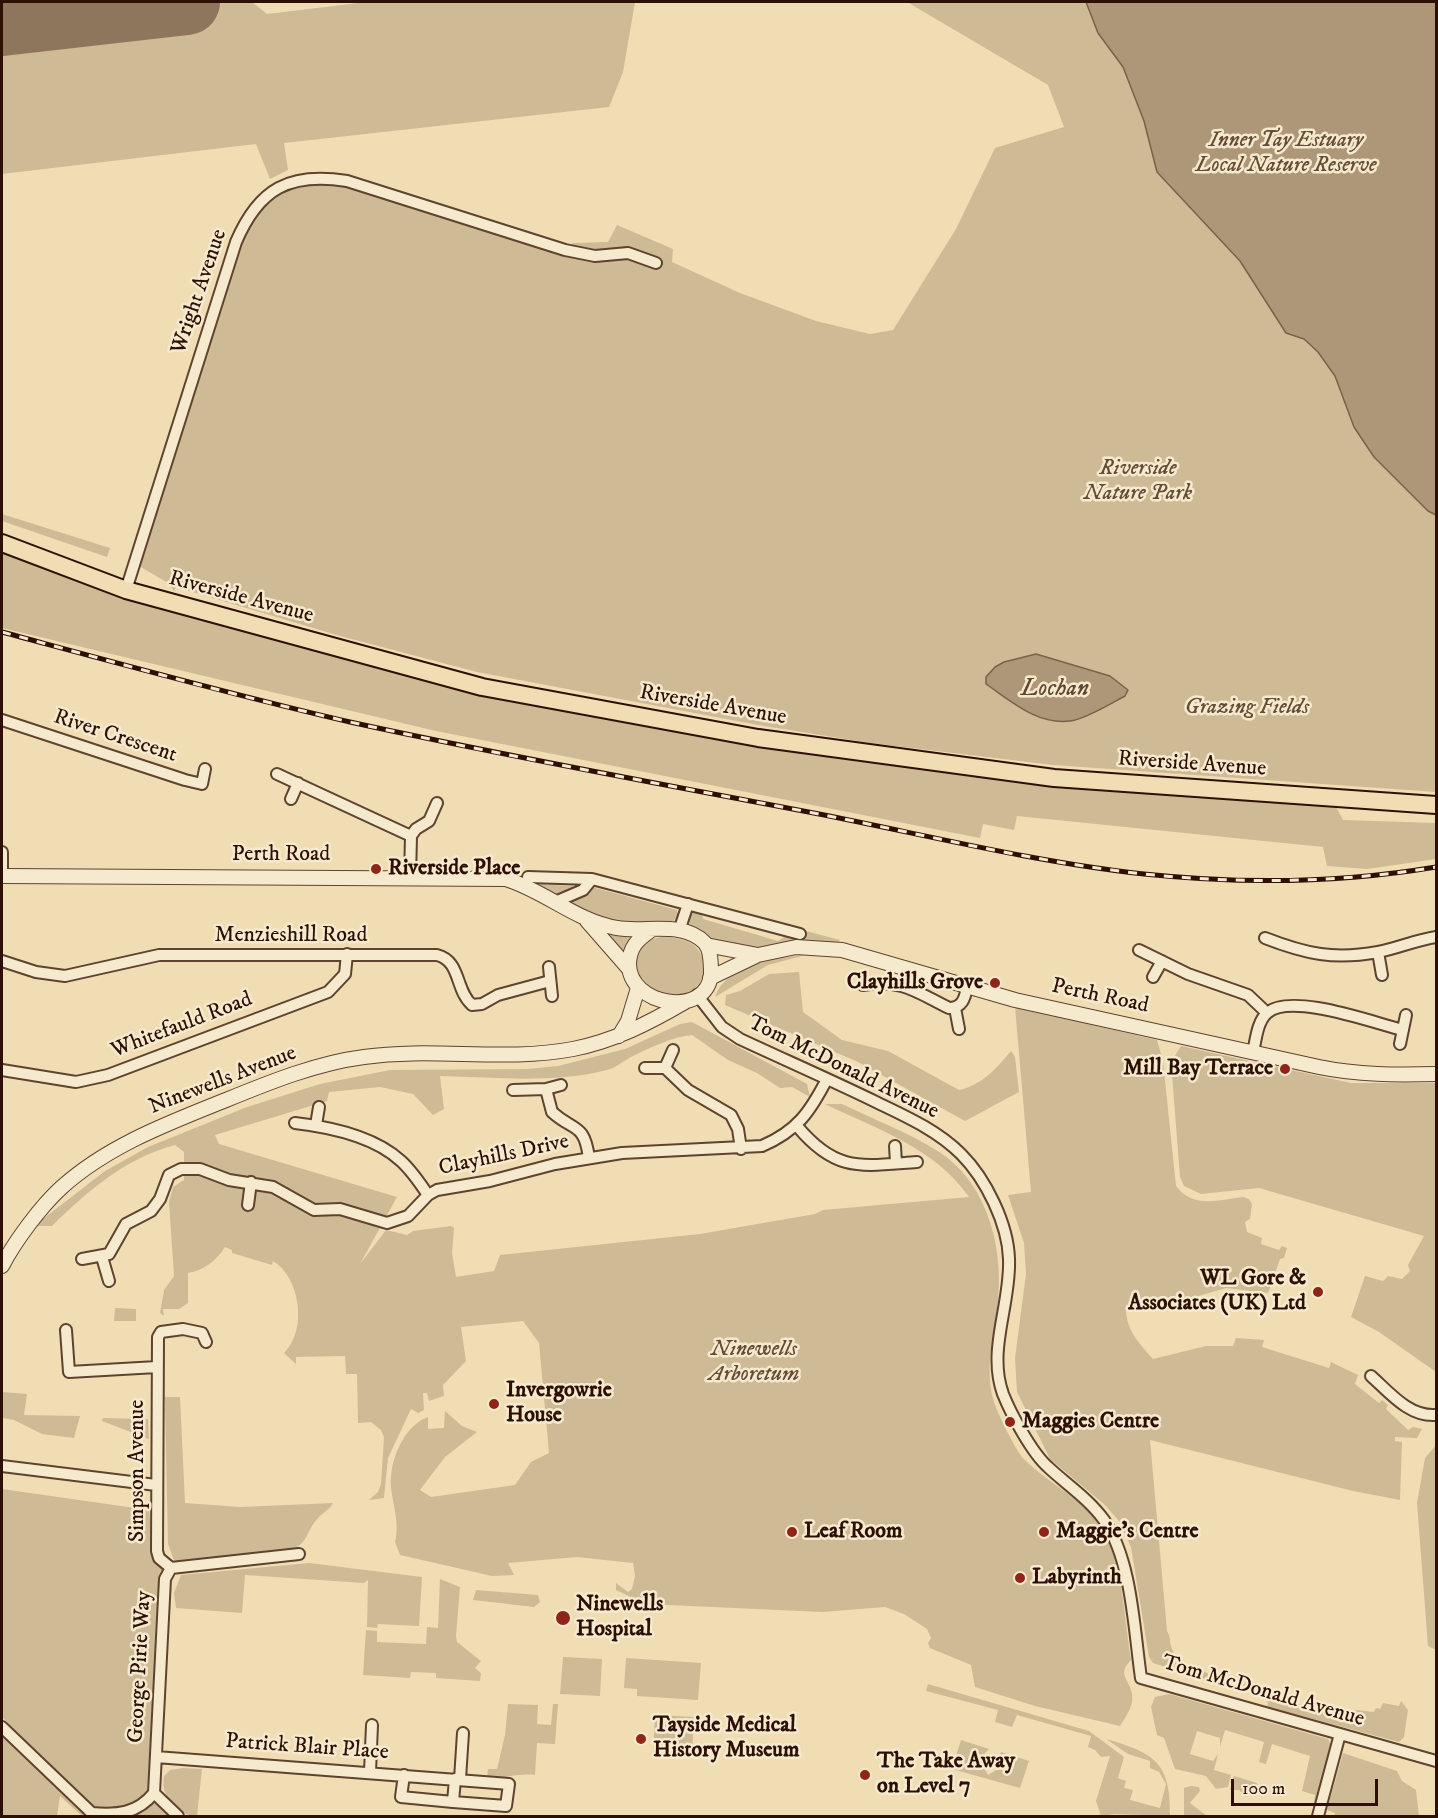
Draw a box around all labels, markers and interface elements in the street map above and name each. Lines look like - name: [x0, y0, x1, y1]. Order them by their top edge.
- park label: Inner Tay Estuary Local Nature Reserve: [1195, 128, 1377, 180]
- street label: Wright Avenue: [166, 226, 234, 358]
- park label: Riverside Nature Park: [1084, 456, 1192, 508]
- street label: Riverside Avenue: [166, 566, 316, 630]
- water label: Lochan: [1021, 676, 1089, 704]
- street label: Riverside Avenue: [638, 680, 788, 732]
- park label: Grazing Fields: [1185, 695, 1309, 721]
- street label: River Crescent: [50, 705, 180, 769]
- street label: Riverside Avenue: [1117, 747, 1267, 783]
- street label: Perth Road: [232, 842, 330, 868]
- place label: Riverside Place: [388, 856, 520, 882]
- marker: Riverside Place: [369, 862, 383, 876]
- street label: Menzieshill Road: [215, 923, 367, 949]
- place label: Clayhills Grove: [847, 970, 983, 996]
- street label: Perth Road: [1049, 974, 1151, 1020]
- marker: Clayhills Grove: [988, 976, 1002, 990]
- street label: Whitefauld Road: [108, 987, 256, 1065]
- street label: Tom McDonald Avenue: [743, 1010, 943, 1126]
- street label: Ninewells Avenue: [146, 1041, 300, 1121]
- place label: Mill Bay Terrace: [1123, 1056, 1273, 1082]
- marker: Mill Bay Terrace: [1278, 1062, 1292, 1076]
- street label: Clayhills Drive: [437, 1129, 571, 1183]
- place label: WL Gore & Associates (UK) Ltd: [1128, 1266, 1306, 1318]
- marker: WL Gore & Associates (UK) Ltd: [1311, 1285, 1325, 1299]
- park label: Ninewells Arboretum: [709, 1337, 799, 1388]
- place label: Invergowrie House: [506, 1378, 612, 1430]
- marker: Invergowrie House: [487, 1397, 501, 1411]
- street label: Simpson Avenue: [125, 1400, 151, 1542]
- place label: Maggies Centre: [1022, 1409, 1159, 1435]
- marker: Maggies Centre: [1003, 1415, 1017, 1429]
- place label: Leaf Room: [804, 1519, 902, 1545]
- place label: Maggie's Centre: [1056, 1519, 1199, 1545]
- marker: Leaf Room: [785, 1525, 799, 1539]
- marker: Maggie's Centre: [1037, 1525, 1051, 1539]
- place label: Labyrinth: [1032, 1565, 1122, 1591]
- marker: Labyrinth: [1013, 1571, 1027, 1585]
- street label: George Pirie Way: [124, 1590, 158, 1744]
- place label: Ninewells Hospital: [576, 1592, 663, 1644]
- marker: Ninewells Hospital: [554, 1609, 572, 1627]
- street label: Tom McDonald Avenue: [1159, 1650, 1367, 1734]
- place label: Tayside Medical History Museum: [653, 1713, 800, 1765]
- street label: Patrick Blair Place: [224, 1729, 390, 1767]
- marker: Tayside Medical History Museum: [634, 1732, 648, 1746]
- place label: The Take Away on Level 7: [877, 1749, 1015, 1801]
- scale bar: [1234, 1767, 1381, 1805]
- marker: The Take Away on Level 7: [858, 1768, 872, 1782]
- text: 100 m: [1242, 1778, 1285, 1800]

